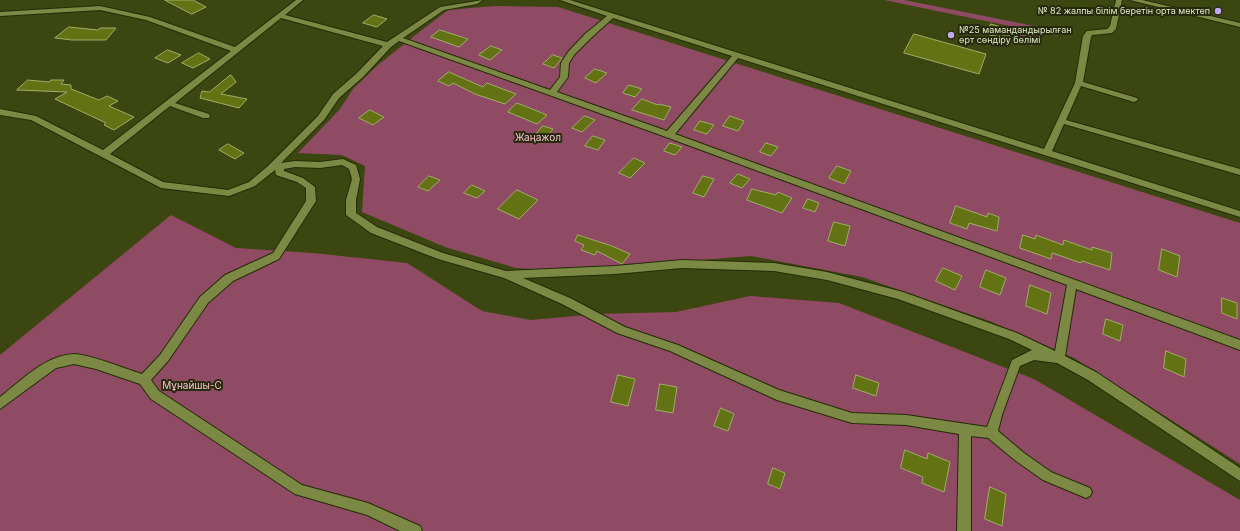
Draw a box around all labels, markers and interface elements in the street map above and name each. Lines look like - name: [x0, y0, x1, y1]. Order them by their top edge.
- place label: № 82 жалпы білім беретін орта мектеп: [1038, 6, 1210, 16]
- marker: № 82 жалпы білім беретін орта мектеп: [1213, 6, 1223, 16]
- place label: №25 мамандандырылған өрт сөндіру бөлімі: [959, 25, 1072, 46]
- marker: №25 мамандандырылған өрт сөндіру бөлімі: [946, 30, 956, 40]
- park label: Жаңажол: [515, 132, 561, 144]
- park label: Мұнайшы-С: [162, 380, 222, 392]

